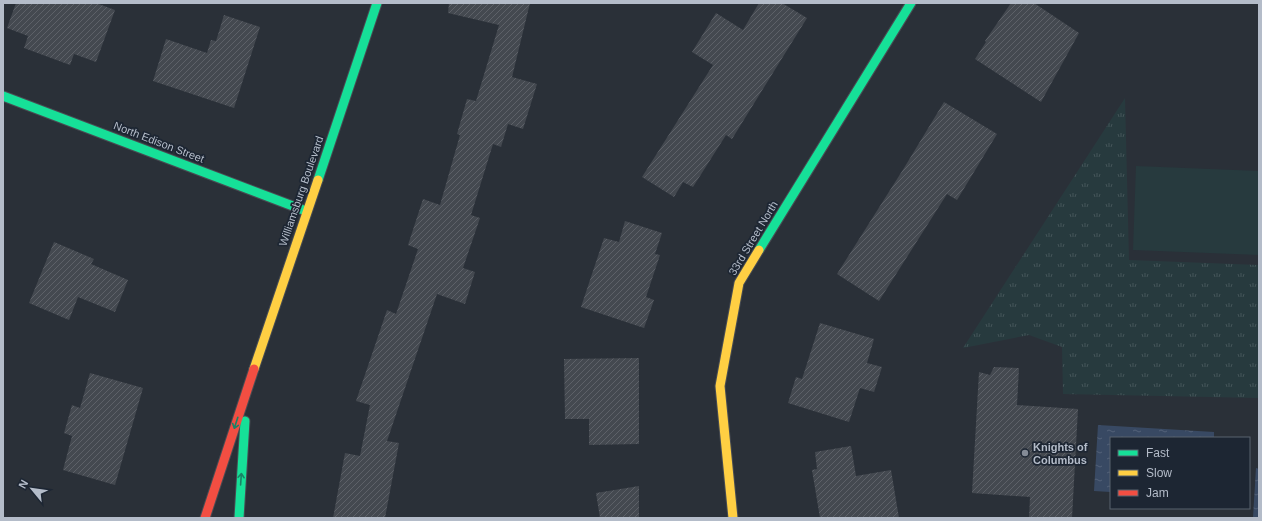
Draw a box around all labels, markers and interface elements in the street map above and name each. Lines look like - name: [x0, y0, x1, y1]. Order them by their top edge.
- street label: North Edison Street: [112, 119, 206, 165]
- street label: Williamsburg Boulevard: [277, 134, 325, 248]
- street label: 33rd Street North: [726, 199, 780, 277]
- one-way arrow: [232, 417, 239, 430]
- legend: [1110, 437, 1250, 509]
- place label: Knights of Columbus: [1033, 441, 1088, 466]
- text: Fast: [1146, 446, 1170, 460]
- marker: Knights of Columbus: [1020, 448, 1030, 458]
- text: Slow: [1146, 466, 1172, 480]
- north arrow: [12, 469, 52, 509]
- one-way arrow: [238, 473, 245, 486]
- text: N: [16, 478, 30, 491]
- text: Jam: [1146, 486, 1169, 500]

